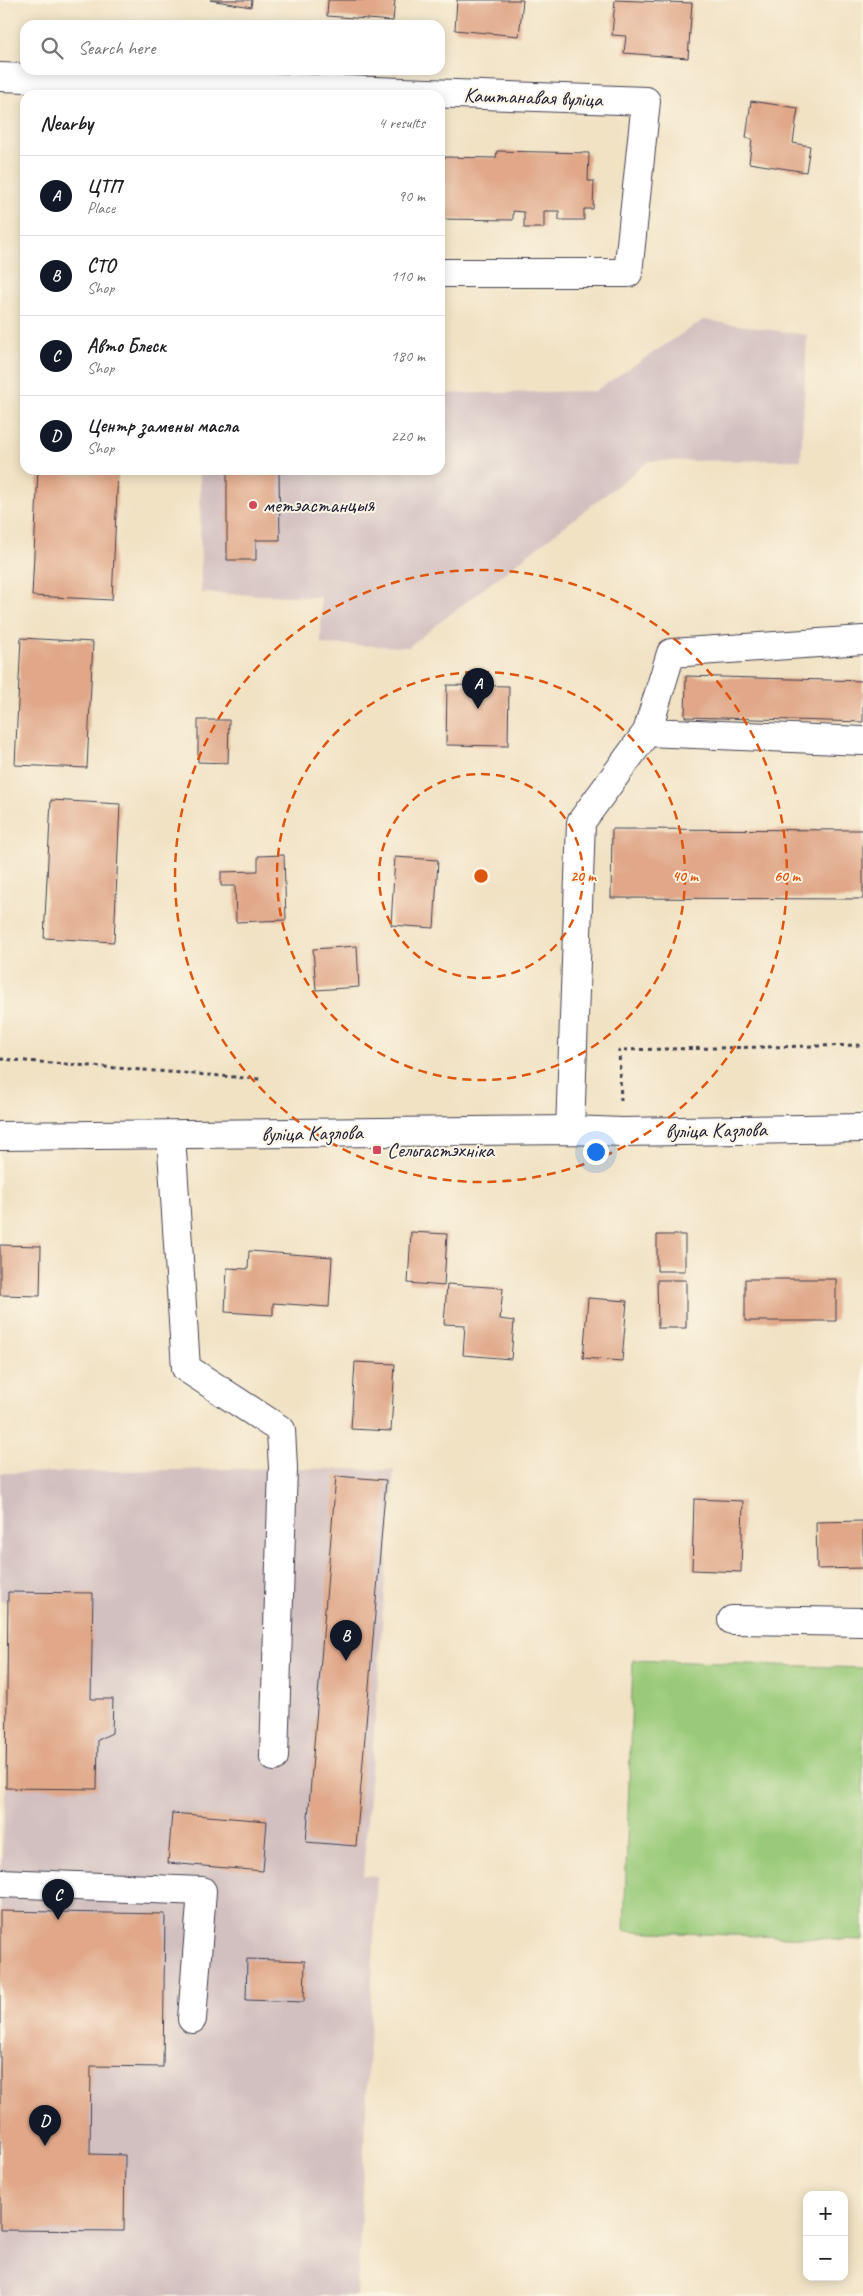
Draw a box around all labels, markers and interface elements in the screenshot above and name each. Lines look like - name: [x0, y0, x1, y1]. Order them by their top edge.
- search box: [20, 20, 445, 75]
- icon: search: [38, 34, 66, 62]
- text: Search here: [78, 36, 155, 60]
- street label: Каштанавая вуліца: [463, 82, 605, 112]
- text: Nearby: [40, 110, 93, 136]
- text: 4 results: [378, 113, 425, 133]
- text: ЦТП: [87, 174, 122, 198]
- text: A: [52, 186, 60, 206]
- text: 90 m: [398, 186, 425, 206]
- text: Place: [87, 198, 115, 218]
- text: СТО: [87, 254, 115, 278]
- text: B: [52, 266, 60, 286]
- text: 110 m: [391, 266, 425, 286]
- text: Shop: [87, 278, 114, 298]
- text: Авто Блеск: [87, 334, 166, 358]
- text: C: [52, 346, 60, 366]
- text: 180 m: [391, 346, 425, 366]
- text: Shop: [87, 358, 114, 378]
- text: Центр замены масла: [87, 414, 239, 438]
- text: D: [51, 426, 61, 446]
- text: 220 m: [391, 426, 425, 446]
- text: Shop: [87, 438, 114, 458]
- place label: метэастанцыя: [263, 492, 376, 518]
- marker: метэастанцыя: [247, 499, 259, 511]
- pin: A: [462, 668, 494, 709]
- centre of rings: [472, 867, 490, 885]
- text: 20 m: [570, 867, 597, 886]
- text: 40 m: [672, 867, 699, 886]
- text: 60 m: [774, 867, 801, 886]
- street label: вуліца Казлова: [665, 1116, 769, 1144]
- street label: вуліца Казлова: [261, 1119, 365, 1147]
- place label: Сельгастэхніка: [387, 1137, 496, 1163]
- your location: [583, 1139, 609, 1165]
- marker: Сельгастэхніка: [371, 1144, 383, 1156]
- pin: B: [330, 1620, 362, 1661]
- pin: C: [42, 1879, 74, 1920]
- pin: D: [29, 2105, 61, 2146]
- map controls: [803, 2191, 848, 2281]
- button: +: [803, 2191, 848, 2236]
- button: −: [803, 2236, 848, 2281]

